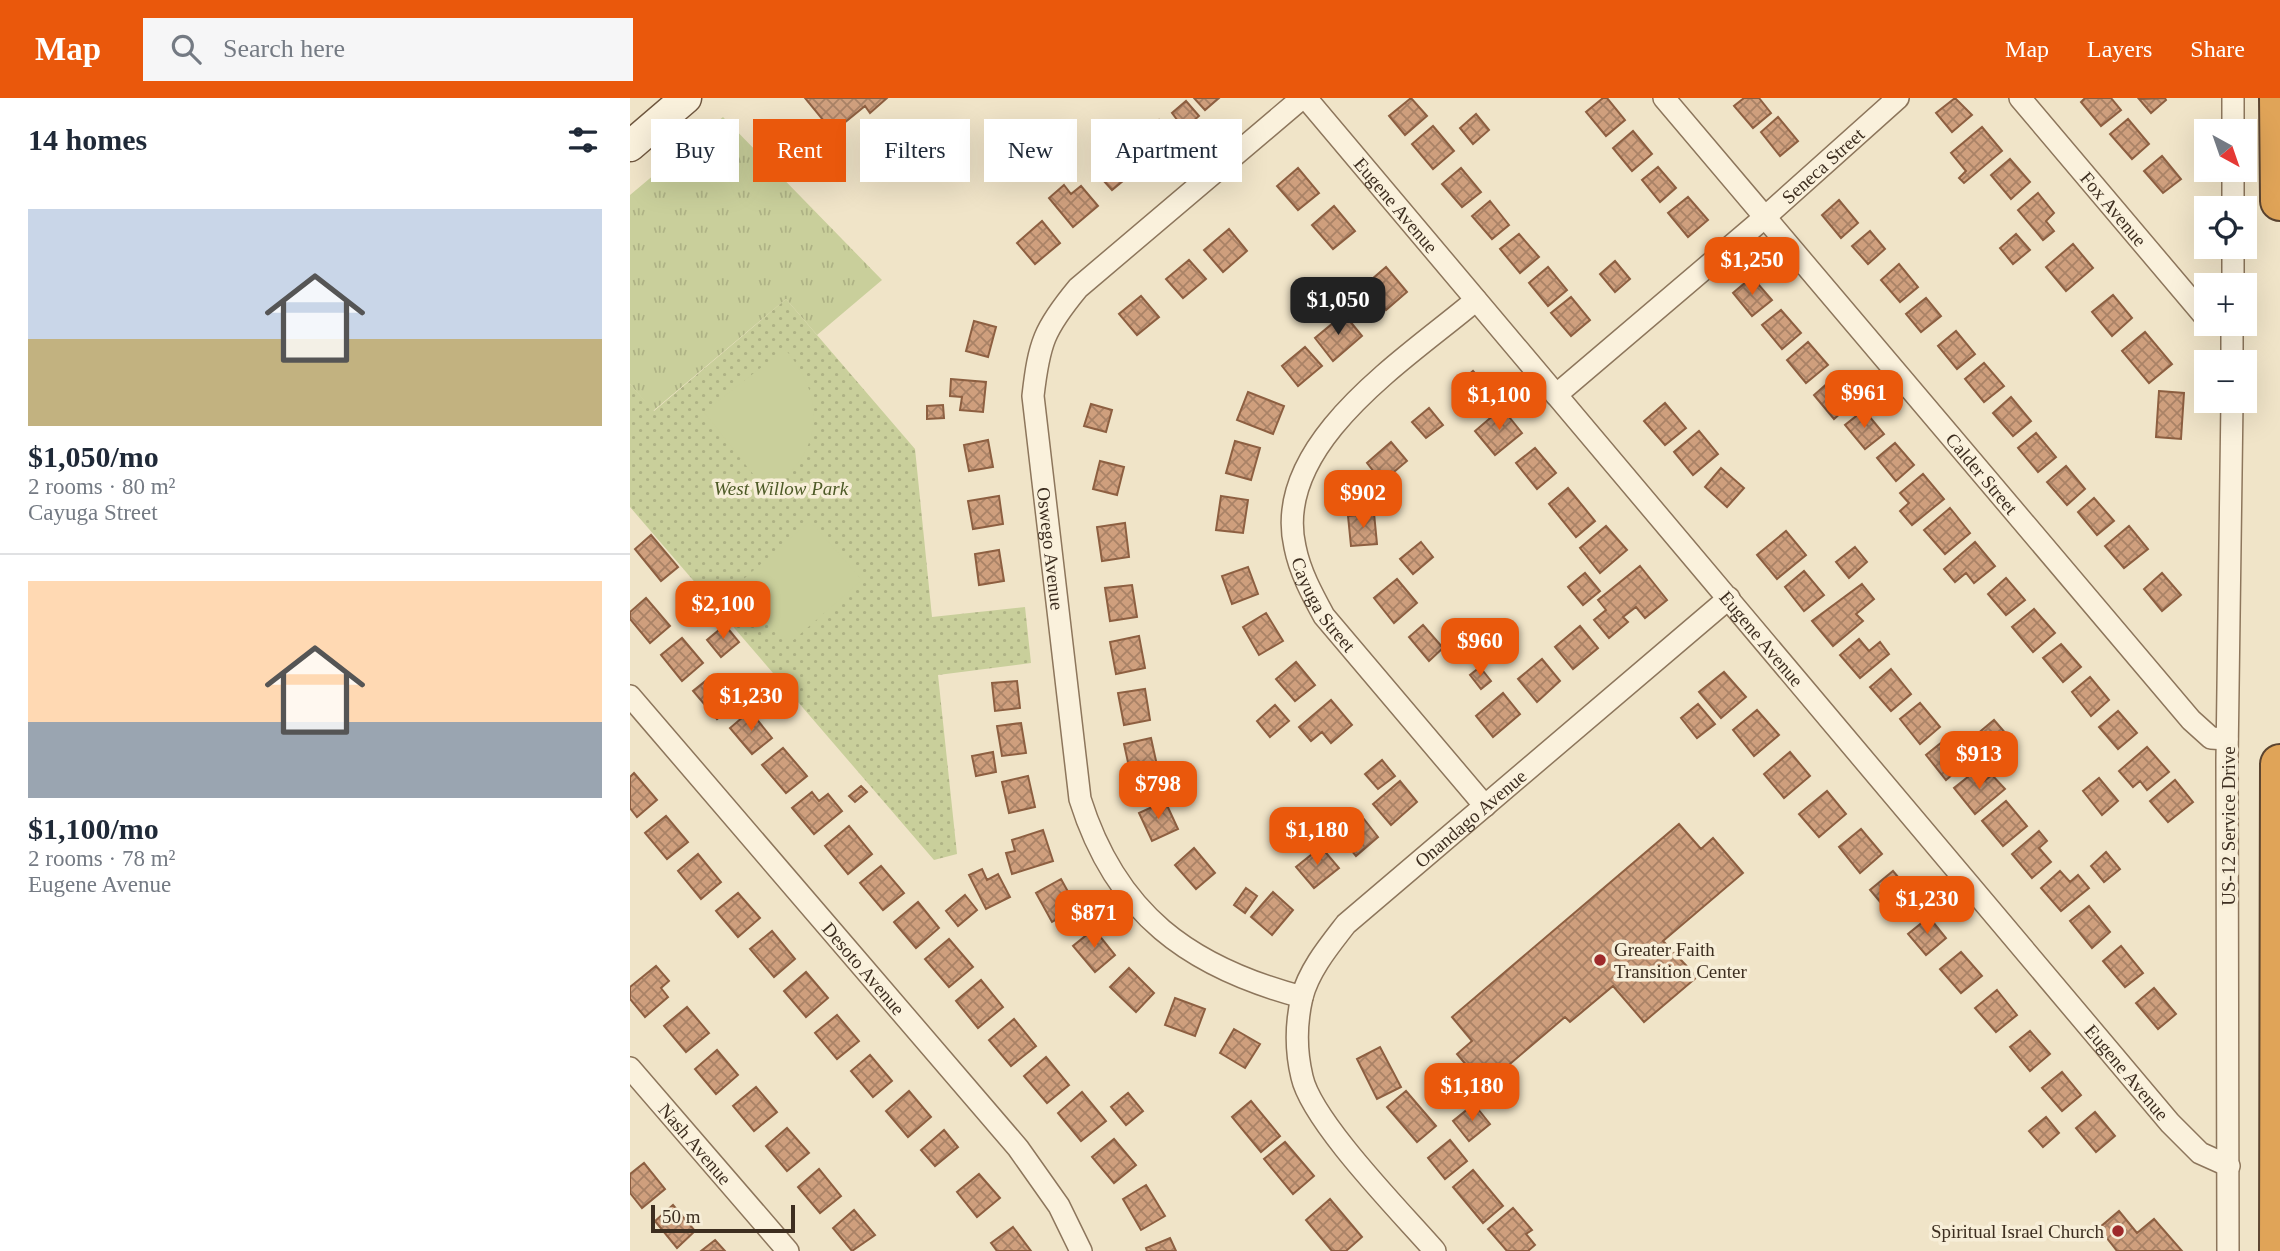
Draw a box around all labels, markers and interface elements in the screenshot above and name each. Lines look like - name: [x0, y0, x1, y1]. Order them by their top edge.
- search box: [143, 18, 633, 81]
- icon: search: [167, 30, 205, 68]
- text: Map: [35, 31, 101, 67]
- text: Search here: [223, 34, 345, 63]
- text: Map: [2005, 36, 2049, 62]
- text: Layers: [2087, 36, 2152, 62]
- text: Share: [2190, 36, 2245, 62]
- chip: Buy: [651, 119, 739, 182]
- chip: Rent: [753, 119, 846, 182]
- chip: Filters: [860, 119, 970, 182]
- chip: New: [984, 119, 1077, 182]
- chip: Apartment: [1091, 119, 1242, 182]
- north arrow: [2194, 119, 2258, 182]
- map controls: [2194, 119, 2257, 413]
- icon: filters: [564, 121, 602, 159]
- text: 14 homes: [28, 123, 147, 156]
- street label: Seneca Street: [1778, 123, 1869, 208]
- street label: Eugene Avenue: [1350, 153, 1442, 257]
- street label: Fox Avenue: [2076, 168, 2151, 251]
- button: locate: [2194, 196, 2257, 259]
- pin: $1,250: [1695, 238, 1809, 297]
- text: $1,250: [1720, 247, 1784, 272]
- icon: home: [252, 255, 378, 381]
- button: +: [2194, 273, 2257, 336]
- pin: $1,050: [1281, 278, 1395, 337]
- text: $1,050: [1306, 287, 1370, 312]
- button: −: [2194, 350, 2257, 413]
- pin: $961: [1823, 370, 1905, 430]
- pin: $1,100: [1442, 372, 1556, 432]
- text: $961: [1841, 380, 1887, 405]
- text: $1,100: [1467, 382, 1531, 407]
- street label: Calder Street: [1941, 429, 2022, 519]
- text: $1,050/mo: [28, 440, 159, 473]
- pin: $902: [1322, 470, 1404, 530]
- text: 2 rooms · 80 m²: [28, 474, 175, 499]
- park label: West Willow Park: [714, 478, 849, 499]
- text: $902: [1340, 480, 1386, 505]
- street label: Oswego Avenue: [1033, 486, 1068, 611]
- text: Cayuga Street: [28, 500, 158, 525]
- street label: Cayuga Street: [1287, 555, 1360, 657]
- pin: $2,100: [666, 582, 780, 641]
- street label: Eugene Avenue: [1715, 587, 1807, 691]
- text: $2,100: [691, 591, 755, 616]
- pin: $960: [1439, 618, 1521, 678]
- icon: home: [252, 627, 378, 753]
- text: $960: [1457, 628, 1503, 653]
- pin: $1,230: [694, 674, 808, 733]
- text: $1,230: [719, 683, 783, 708]
- pin: $913: [1938, 732, 2020, 791]
- text: $913: [1956, 741, 2002, 766]
- street label: US-12 Service Drive: [2218, 746, 2239, 906]
- pin: $798: [1117, 762, 1199, 821]
- street label: Onandago Avenue: [1411, 765, 1530, 872]
- text: $798: [1135, 771, 1181, 796]
- pin: $1,180: [1260, 808, 1374, 867]
- text: $1,100/mo: [28, 812, 159, 845]
- text: $1,180: [1285, 817, 1349, 842]
- text: 2 rooms · 78 m²: [28, 846, 175, 871]
- text: Eugene Avenue: [28, 872, 171, 897]
- pin: $1,230: [1870, 876, 1984, 936]
- text: $1,230: [1895, 886, 1959, 911]
- pin: $871: [1053, 890, 1135, 950]
- text: $871: [1071, 900, 1117, 925]
- street label: Desoto Avenue: [818, 918, 909, 1019]
- place label: Greater Faith Transition Center: [1614, 939, 1747, 982]
- marker: Greater Faith Transition Center: [1592, 952, 1608, 968]
- street label: Eugene Avenue: [2081, 1020, 2173, 1124]
- pin: $1,180: [1415, 1063, 1529, 1123]
- text: $1,180: [1440, 1073, 1504, 1098]
- street label: Nash Avenue: [654, 1099, 736, 1189]
- scale bar: [651, 1202, 794, 1234]
- text: 50 m: [662, 1206, 701, 1227]
- place label: Spiritual Israel Church: [1931, 1221, 2104, 1242]
- marker: Spiritual Israel Church: [2110, 1223, 2126, 1239]

